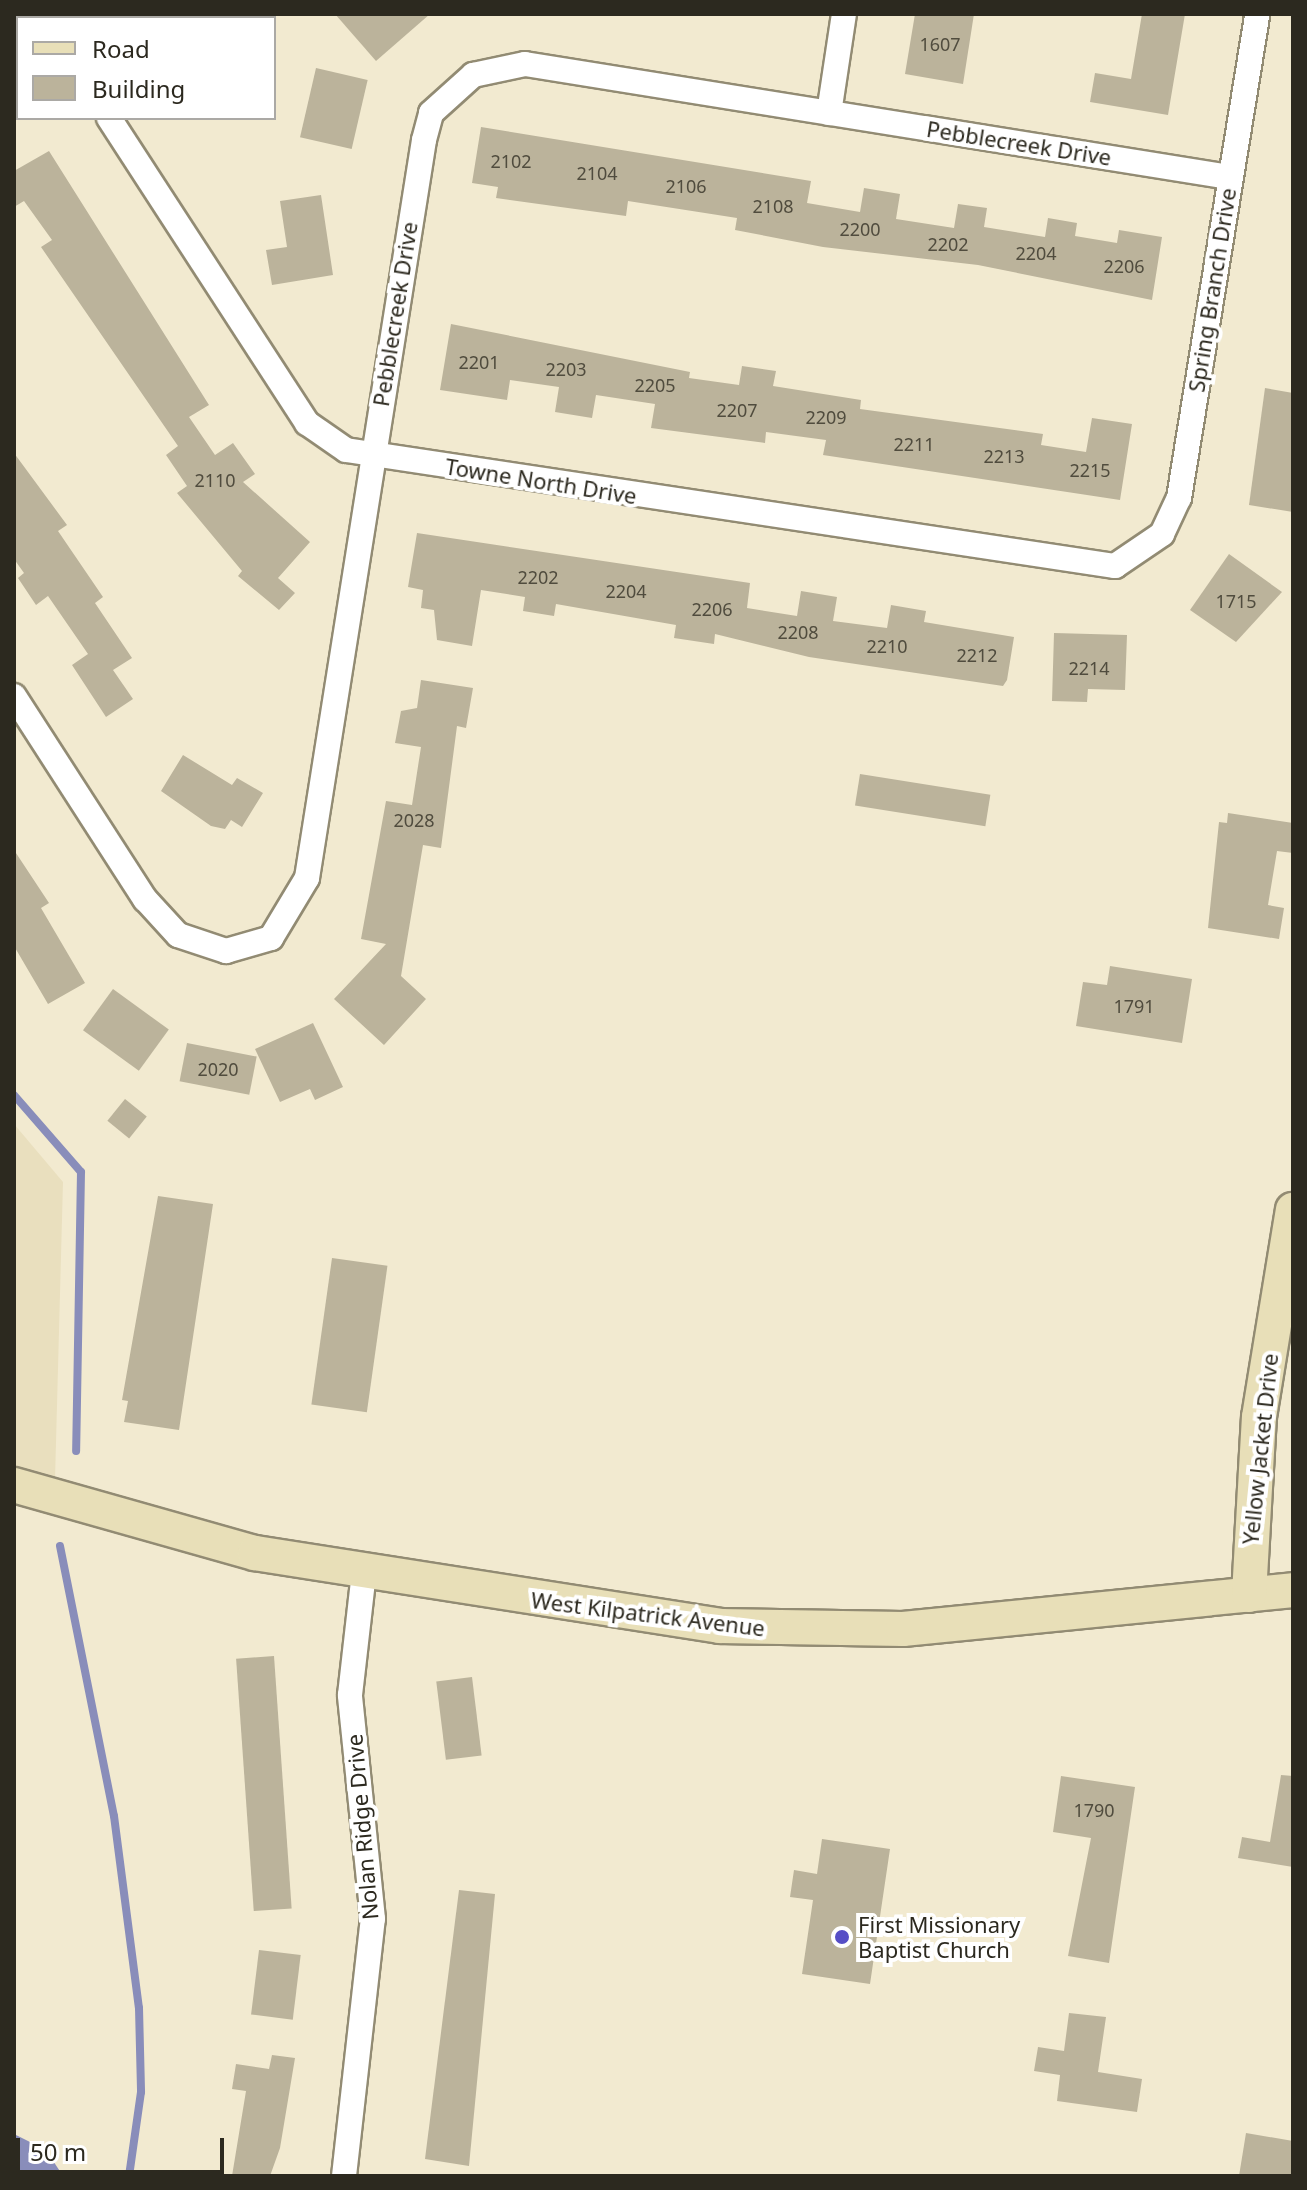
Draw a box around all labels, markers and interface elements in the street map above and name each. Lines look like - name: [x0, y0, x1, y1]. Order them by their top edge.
- legend: [16, 16, 276, 120]
- text: Road: [92, 32, 150, 65]
- house number: 1607: [919, 33, 961, 55]
- text: Building: [92, 72, 185, 105]
- street label: Pebblecreek Drive: [925, 115, 1113, 171]
- house number: 2102: [490, 150, 532, 172]
- house number: 2104: [576, 162, 618, 184]
- house number: 2106: [665, 175, 707, 197]
- street label: Spring Branch Drive: [1183, 186, 1241, 394]
- house number: 2108: [752, 195, 794, 217]
- house number: 2200: [839, 218, 881, 240]
- street label: Pebblecreek Drive: [367, 220, 423, 408]
- house number: 2202: [927, 233, 969, 255]
- house number: 2204: [1015, 242, 1057, 264]
- house number: 2206: [1103, 255, 1145, 277]
- house number: 2201: [458, 351, 500, 373]
- house number: 2203: [545, 358, 587, 380]
- house number: 2205: [634, 374, 676, 396]
- house number: 2207: [716, 399, 758, 421]
- house number: 2209: [805, 406, 847, 428]
- house number: 2211: [893, 433, 935, 455]
- house number: 2213: [983, 445, 1025, 467]
- street label: Towne North Drive: [443, 453, 639, 509]
- house number: 2215: [1069, 459, 1111, 481]
- house number: 2110: [194, 469, 236, 491]
- house number: 2202: [517, 566, 559, 588]
- house number: 2204: [605, 580, 647, 602]
- house number: 1715: [1215, 590, 1257, 612]
- house number: 2206: [691, 598, 733, 620]
- house number: 2208: [777, 621, 819, 643]
- house number: 2210: [866, 635, 908, 657]
- house number: 2212: [956, 644, 998, 666]
- house number: 2214: [1068, 657, 1110, 679]
- house number: 2028: [393, 809, 435, 831]
- house number: 1791: [1113, 995, 1155, 1017]
- house number: 2020: [197, 1058, 239, 1080]
- street label: Yellow Jacket Drive: [1237, 1352, 1283, 1546]
- street label: West Kilpatrick Avenue: [530, 1587, 766, 1641]
- street label: Nolan Ridge Drive: [341, 1733, 383, 1921]
- house number: 1790: [1073, 1799, 1115, 1821]
- place label: First Missionary Baptist Church: [858, 1911, 1020, 1962]
- marker: First Missionary Baptist Church: [833, 1928, 851, 1946]
- scale bar: [20, 2122, 228, 2172]
- text: 50 m: [30, 2135, 86, 2168]

